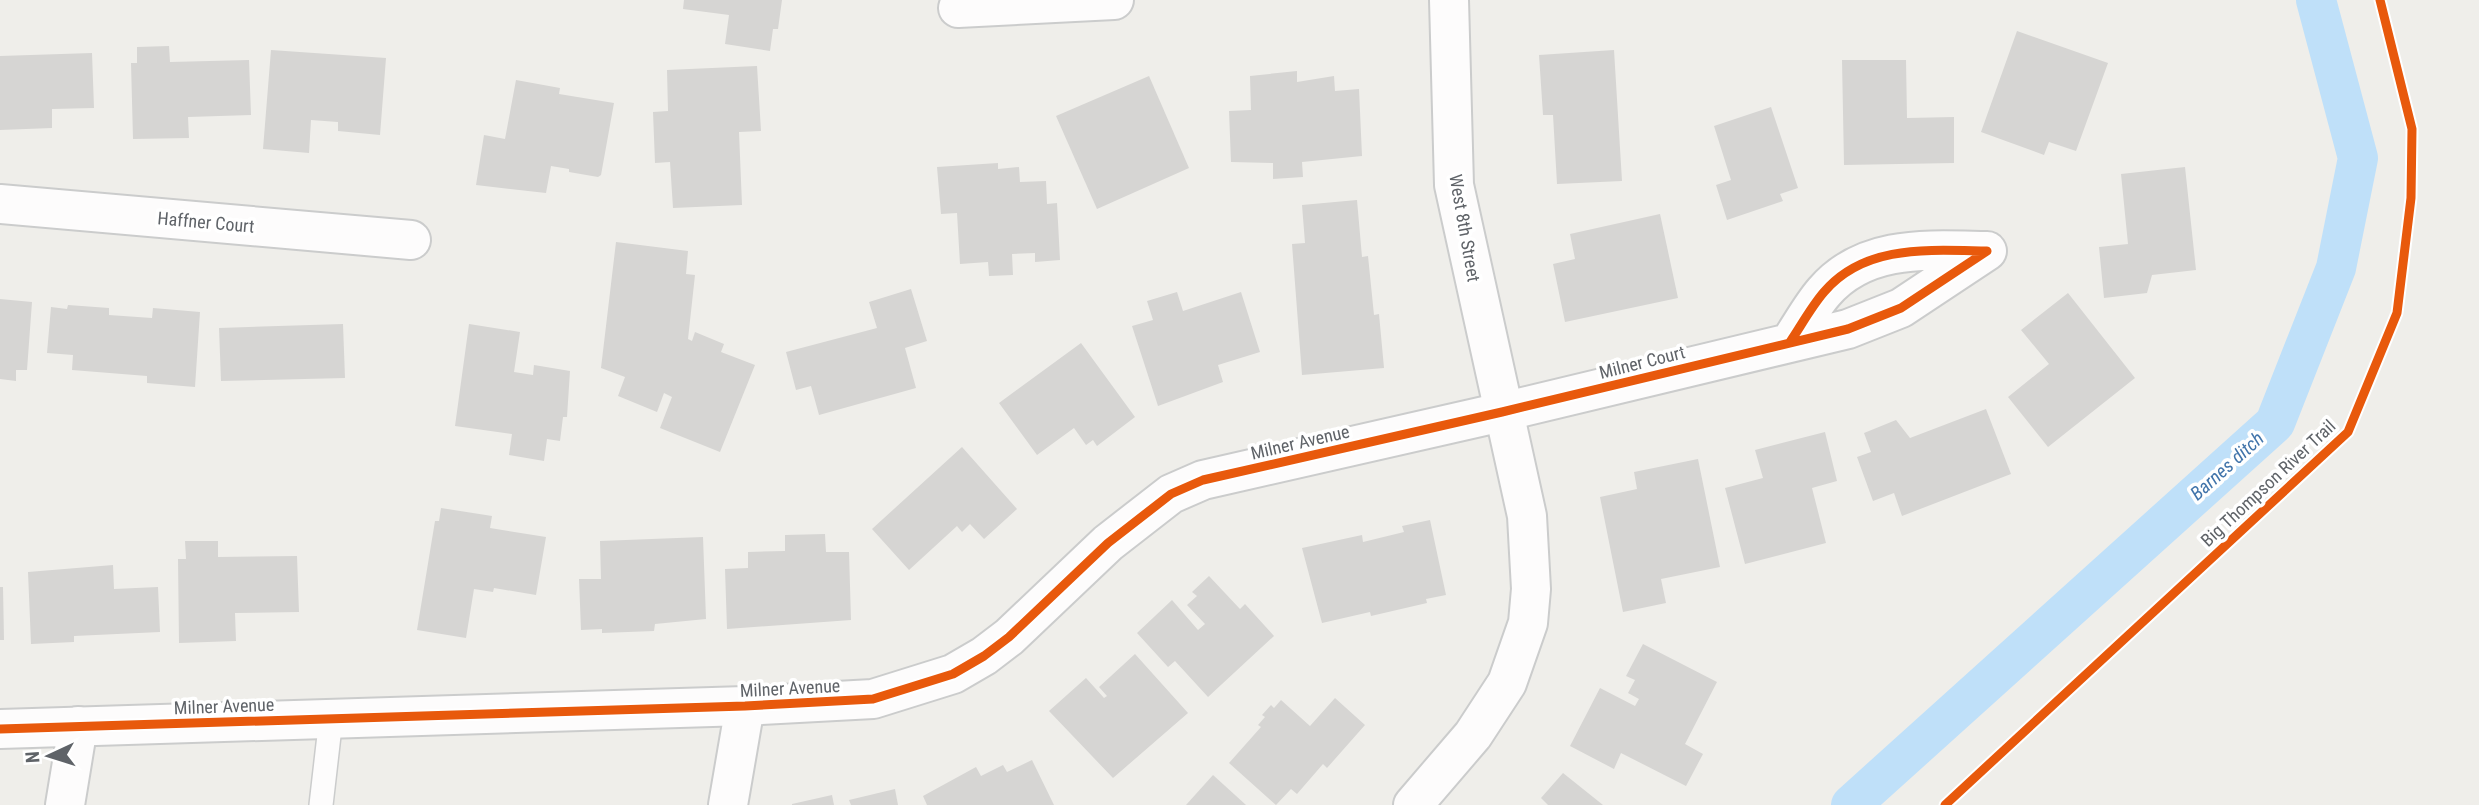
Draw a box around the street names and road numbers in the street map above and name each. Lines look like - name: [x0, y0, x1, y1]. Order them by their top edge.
- street label: West 8th Street: [1445, 173, 1485, 283]
- street label: Haffner Court: [157, 207, 255, 237]
- street label: Milner Court: [1597, 341, 1687, 383]
- street label: Big Thompson River Trail: [2197, 415, 2339, 551]
- street label: Milner Avenue: [1249, 420, 1351, 464]
- street label: Milner Avenue: [739, 675, 841, 701]
- street label: Milner Avenue: [173, 694, 275, 718]

